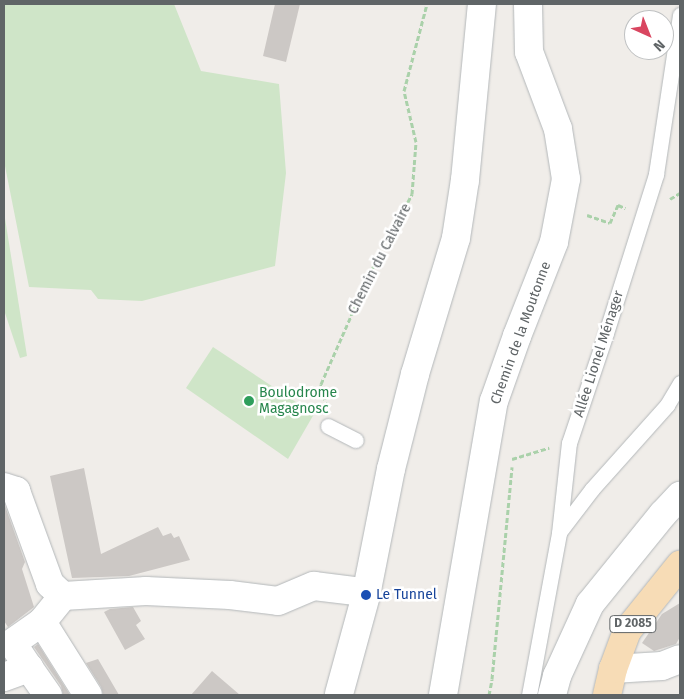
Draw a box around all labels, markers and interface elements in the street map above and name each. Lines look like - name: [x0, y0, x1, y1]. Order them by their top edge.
- north arrow: [624, 10, 674, 60]
- text: N: [650, 36, 668, 55]
- street label: Chemin du Calvaire: [345, 201, 415, 317]
- street label: Chemin de la Moutonne: [487, 259, 555, 407]
- street label: Allée Lionel Ménager: [571, 289, 627, 419]
- place label: Boulodrome Magagnosc: [259, 385, 337, 418]
- marker: Boulodrome Magagnosc: [243, 395, 255, 407]
- place label: Le Tunnel: [376, 587, 437, 603]
- marker: Le Tunnel: [360, 589, 372, 601]
- road number: D 2085: [609, 614, 657, 634]

